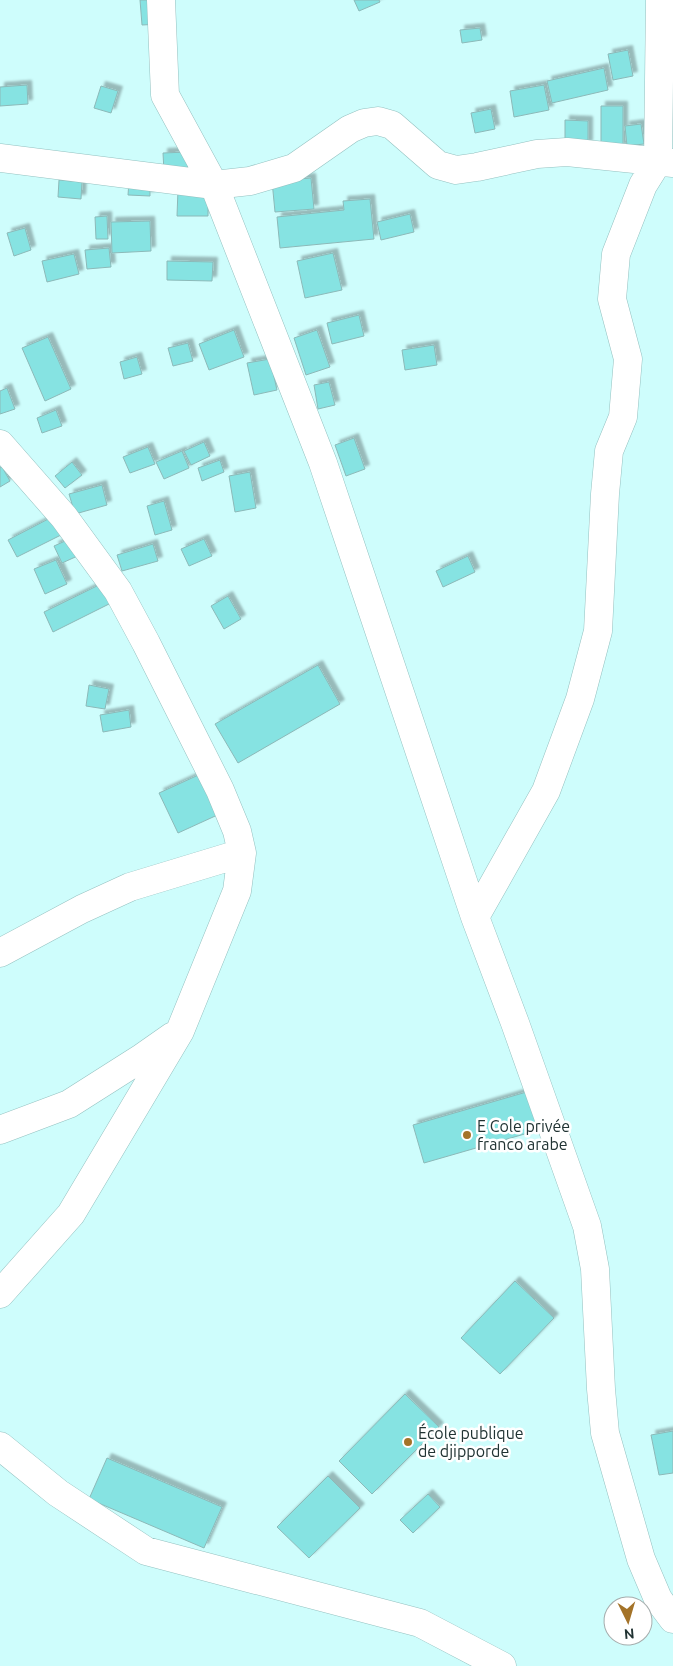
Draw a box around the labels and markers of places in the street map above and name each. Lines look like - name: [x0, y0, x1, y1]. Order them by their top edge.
- place label: E Cole privée franco arabe: [477, 1117, 570, 1153]
- marker: E Cole privée franco arabe: [461, 1129, 473, 1141]
- place label: École publique de djipporde: [418, 1422, 524, 1460]
- marker: École publique de djipporde: [402, 1436, 414, 1448]

